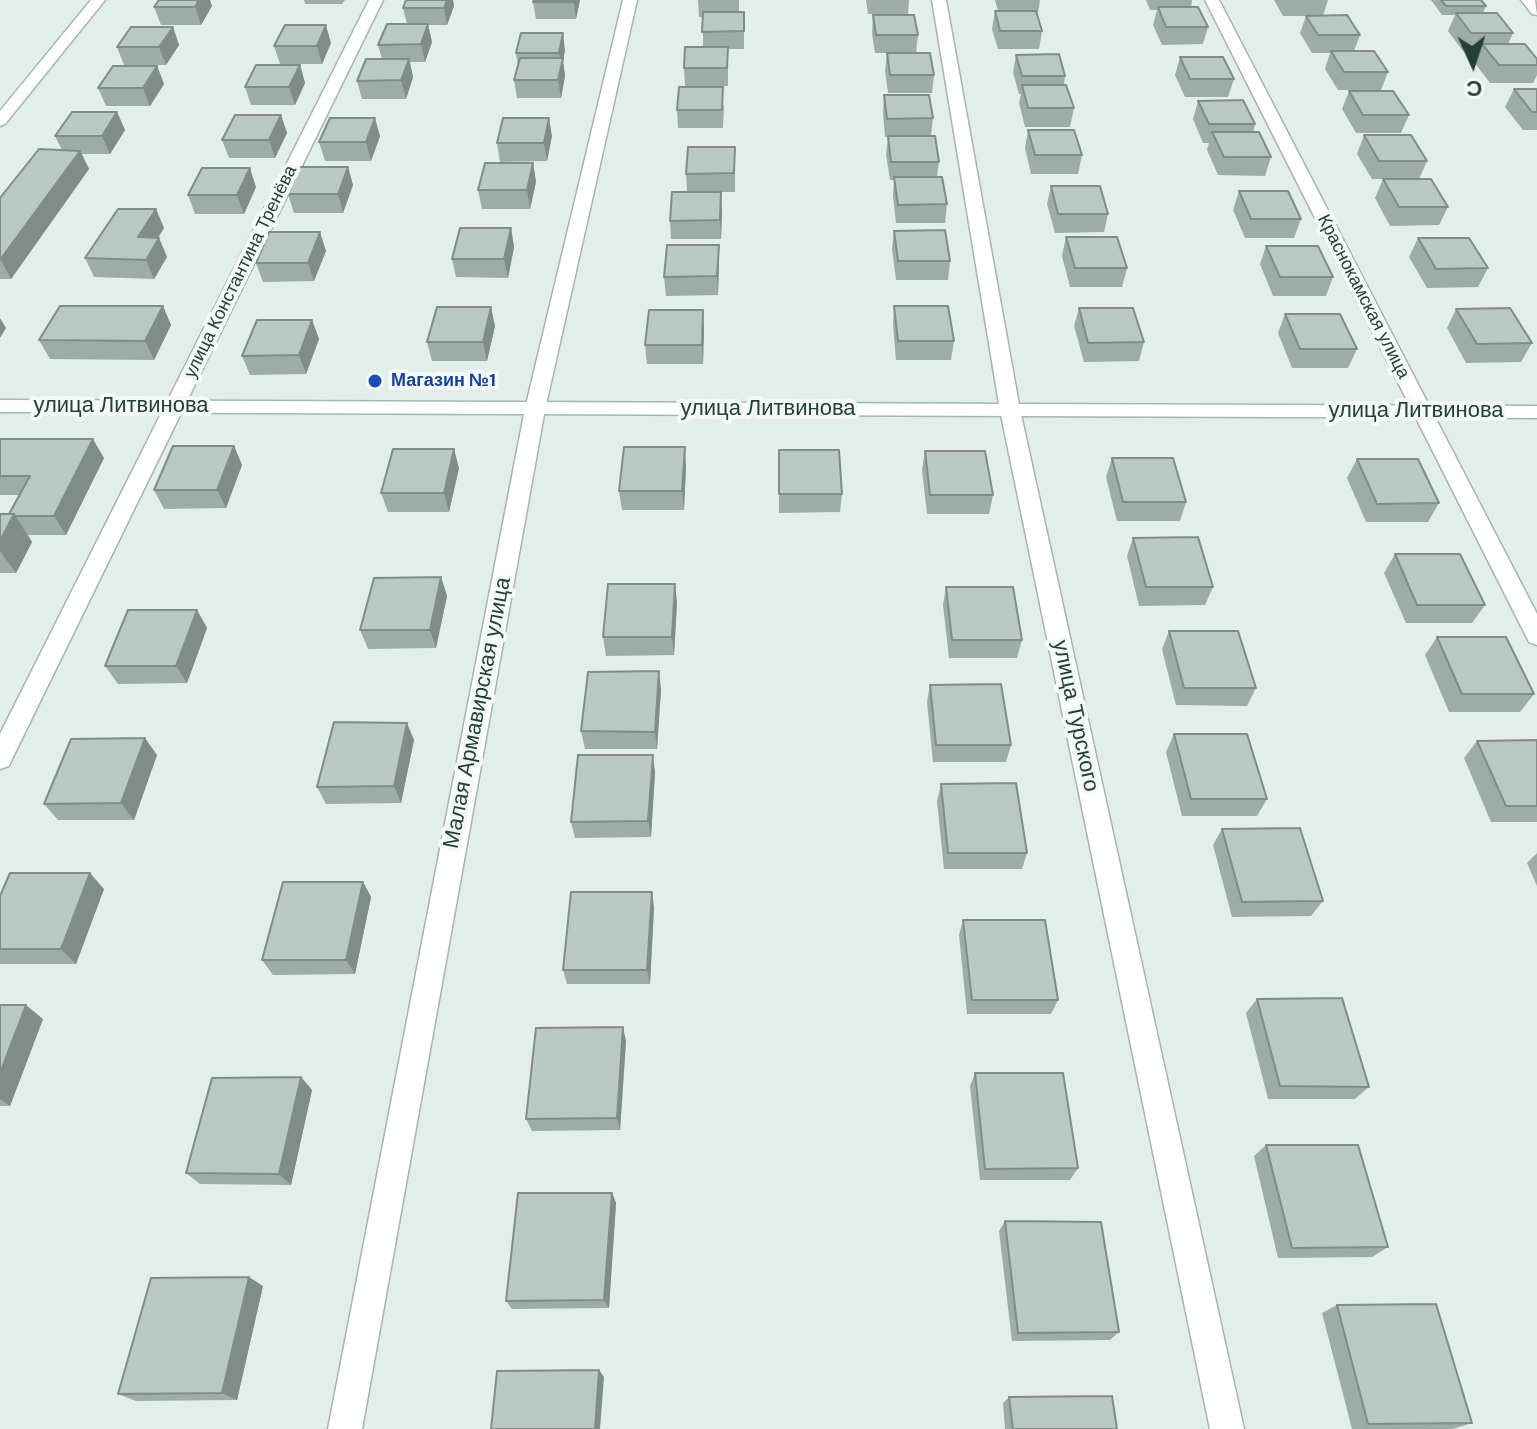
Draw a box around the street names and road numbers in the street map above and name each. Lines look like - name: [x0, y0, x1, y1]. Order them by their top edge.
- street label: улица Константина Тренёва: [180, 162, 302, 382]
- street label: Краснокамская улица: [1312, 211, 1414, 383]
- street label: улица Литвинова: [33, 393, 209, 419]
- street label: улица Литвинова: [680, 396, 856, 422]
- street label: улица Литвинова: [1328, 398, 1504, 424]
- street label: Малая Армавирская улица: [439, 575, 517, 851]
- street label: улица Турского: [1046, 638, 1104, 794]

